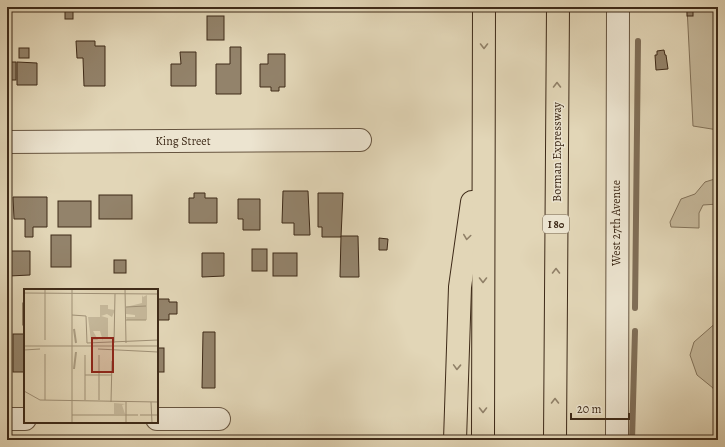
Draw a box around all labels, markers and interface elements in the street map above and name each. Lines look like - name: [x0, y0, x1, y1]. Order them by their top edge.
- one-way arrow: [480, 43, 488, 49]
- one-way arrow: [553, 82, 561, 88]
- street label: Borman Expressway: [549, 101, 565, 202]
- street label: King Street: [155, 133, 211, 149]
- street label: West 27th Avenue: [608, 180, 624, 267]
- road number: I 80: [543, 215, 569, 233]
- one-way arrow: [463, 234, 472, 240]
- one-way arrow: [552, 268, 560, 274]
- one-way arrow: [479, 277, 487, 283]
- inset map: [24, 289, 158, 423]
- one-way arrow: [453, 364, 462, 370]
- scale bar: [571, 395, 629, 421]
- one-way arrow: [551, 398, 559, 404]
- text: 20 m: [577, 401, 601, 417]
- one-way arrow: [479, 407, 487, 413]

